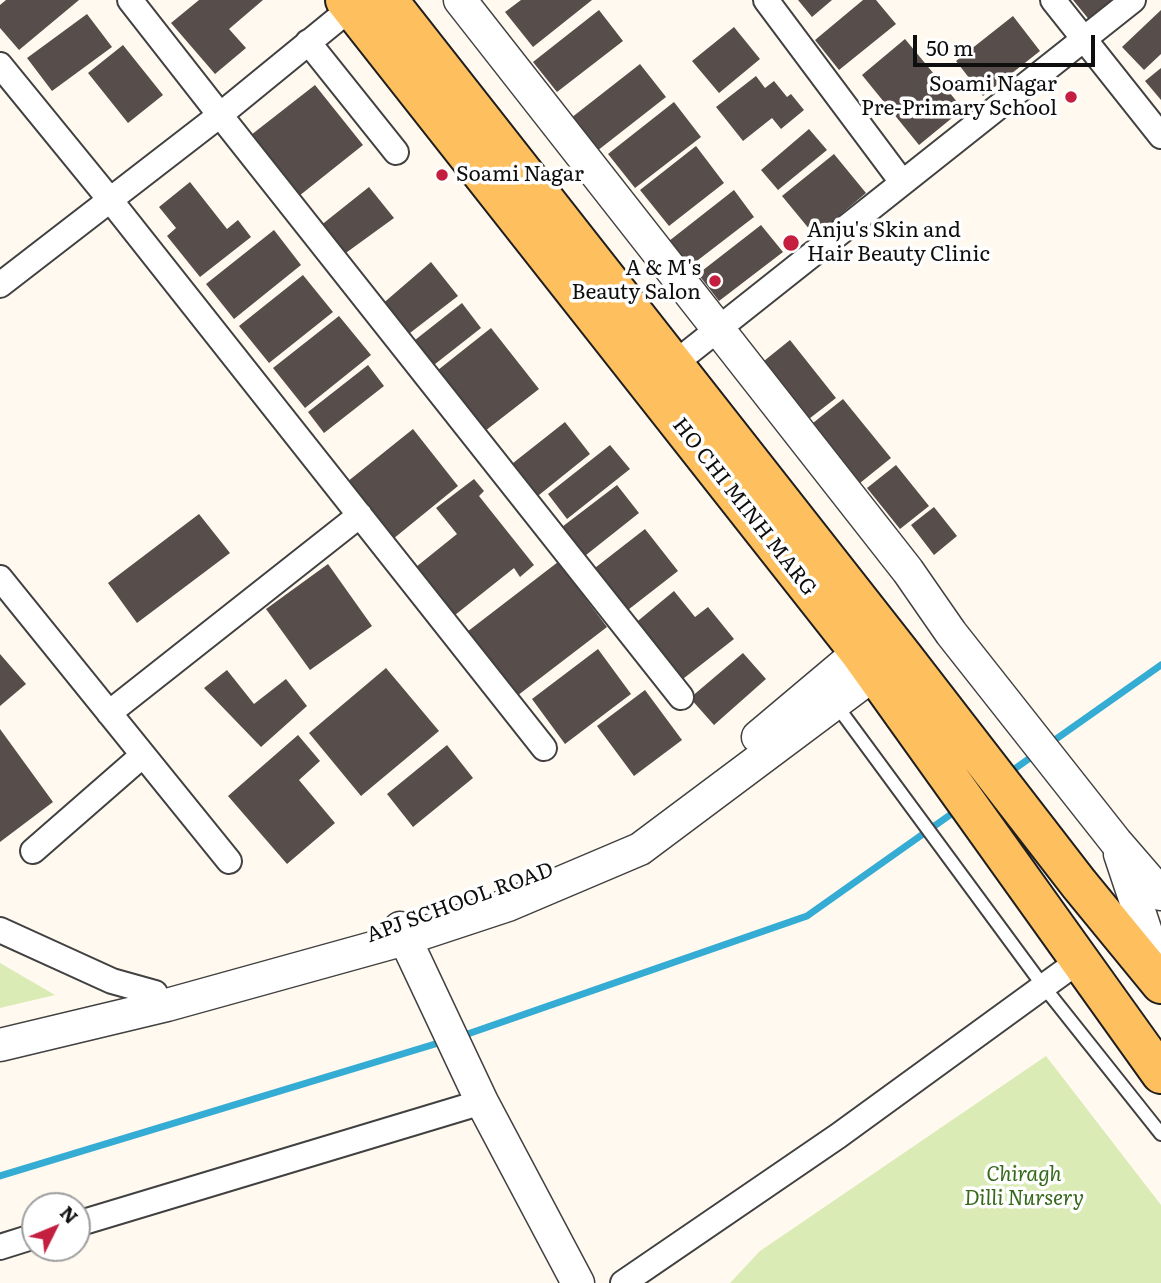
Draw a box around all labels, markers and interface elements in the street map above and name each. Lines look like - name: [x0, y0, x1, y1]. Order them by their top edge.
- scale bar: [916, 21, 1098, 65]
- text: 50 m: [926, 31, 973, 62]
- place label: Soami Nagar Pre-Primary School: [861, 72, 1057, 122]
- marker: Soami Nagar Pre-Primary School: [1063, 89, 1079, 105]
- place label: Soami Nagar: [456, 162, 584, 188]
- marker: Soami Nagar: [434, 167, 450, 183]
- place label: Anju's Skin and Hair Beauty Clinic: [807, 218, 990, 268]
- marker: Anju's Skin and Hair Beauty Clinic: [781, 233, 801, 253]
- place label: A & M's Beauty Salon: [572, 256, 701, 306]
- marker: A & M's Beauty Salon: [707, 273, 723, 289]
- street label: HO CHI MINH MARG: [667, 413, 821, 601]
- street label: APJ SCHOOL ROAD: [363, 857, 557, 949]
- park label: Chiragh Dilli Nursery: [964, 1162, 1084, 1212]
- north arrow: [21, 1192, 91, 1262]
- text: N: [54, 1199, 86, 1229]

